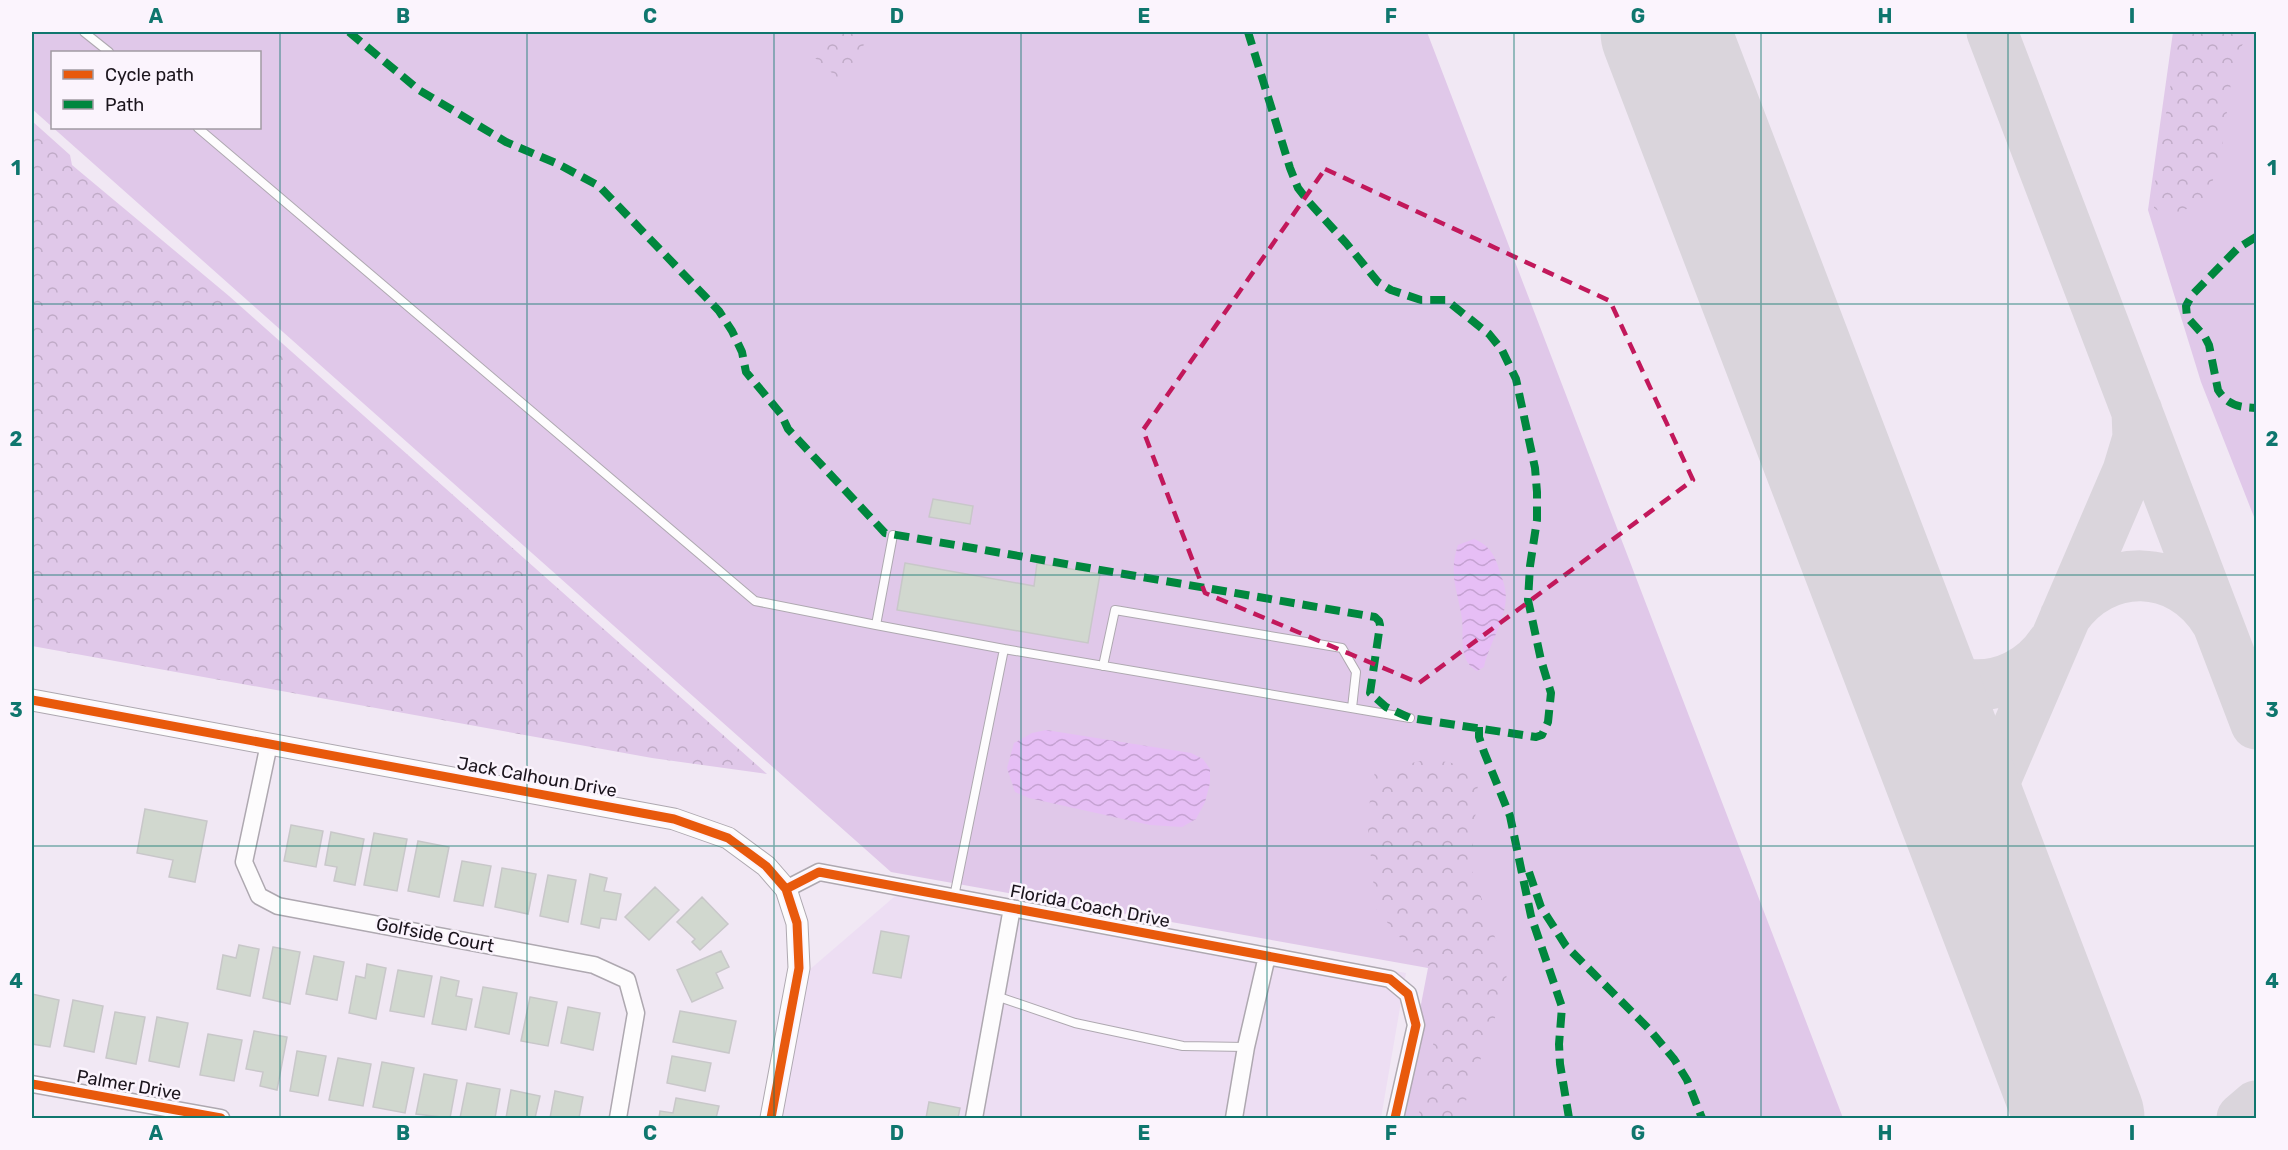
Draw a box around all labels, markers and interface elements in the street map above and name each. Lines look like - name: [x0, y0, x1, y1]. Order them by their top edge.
- text: A: [149, 4, 164, 28]
- text: B: [396, 4, 410, 28]
- text: C: [643, 4, 657, 28]
- text: D: [890, 4, 904, 28]
- text: E: [1138, 4, 1150, 28]
- text: F: [1385, 4, 1397, 28]
- text: G: [1631, 4, 1645, 28]
- text: H: [1878, 4, 1892, 28]
- text: I: [2129, 4, 2135, 28]
- legend: [51, 51, 261, 129]
- text: Cycle path: [105, 64, 194, 86]
- text: Path: [105, 94, 144, 116]
- text: 1: [11, 156, 21, 180]
- text: 1: [2267, 156, 2277, 180]
- text: 2: [10, 427, 23, 451]
- text: 2: [2266, 427, 2279, 451]
- text: 3: [9, 698, 23, 722]
- text: 3: [2265, 698, 2279, 722]
- street label: Jack Calhoun Drive: [455, 752, 619, 802]
- street label: Florida Coach Drive: [1008, 880, 1172, 932]
- street label: Golfside Court: [374, 913, 496, 957]
- text: 4: [9, 969, 23, 993]
- text: 4: [2265, 969, 2279, 993]
- street label: Palmer Drive: [75, 1065, 183, 1105]
- text: A: [149, 1121, 164, 1145]
- text: B: [396, 1121, 410, 1145]
- text: C: [643, 1121, 657, 1145]
- text: D: [890, 1121, 904, 1145]
- text: E: [1138, 1121, 1150, 1145]
- text: F: [1385, 1121, 1397, 1145]
- text: G: [1631, 1121, 1645, 1145]
- text: H: [1878, 1121, 1892, 1145]
- text: I: [2129, 1121, 2135, 1145]

